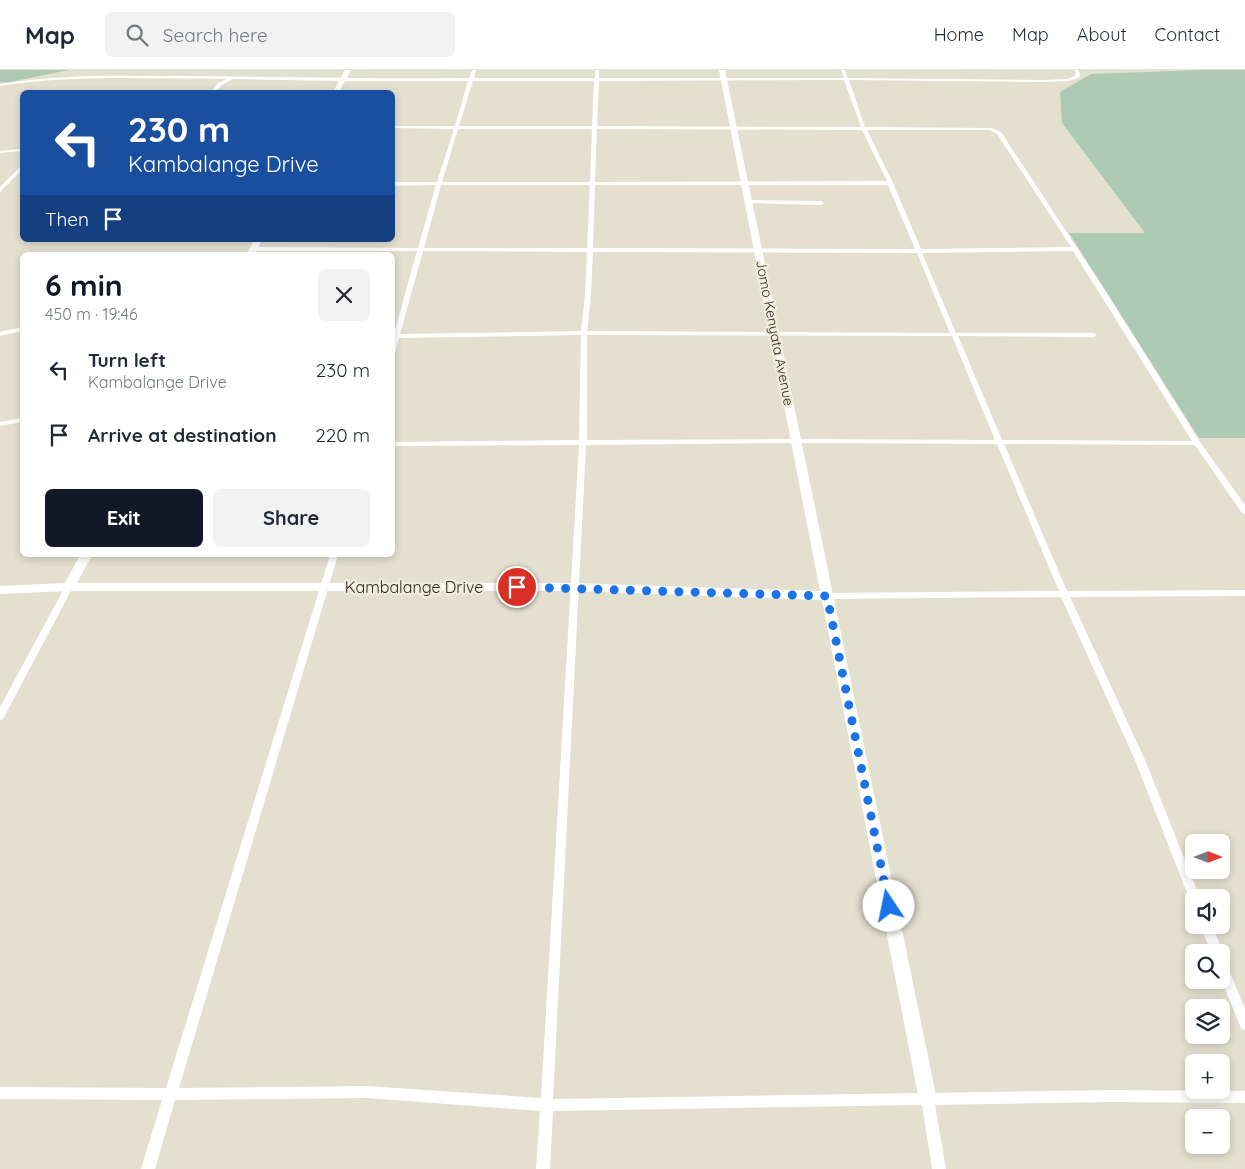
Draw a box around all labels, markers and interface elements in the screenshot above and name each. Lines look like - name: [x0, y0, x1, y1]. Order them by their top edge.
- search box: [105, 12, 455, 57]
- text: Map: [25, 20, 75, 50]
- icon: search: [123, 21, 151, 49]
- text: Search here: [163, 23, 268, 47]
- text: Home: [934, 23, 984, 46]
- text: Map: [1012, 23, 1049, 46]
- text: About: [1077, 23, 1127, 46]
- text: Contact: [1155, 23, 1220, 46]
- text: 230 m: [128, 107, 230, 151]
- icon: left: [45, 110, 110, 175]
- text: Kambalange Drive: [128, 150, 319, 178]
- icon: arrive: [99, 205, 127, 233]
- text: Then: [45, 207, 89, 231]
- street label: Jomo Kenyata Avenue: [752, 259, 798, 407]
- text: 6 min: [45, 266, 123, 304]
- button: close: [318, 269, 370, 321]
- text: 450 m · 19:46: [45, 304, 138, 324]
- text: Turn left: [88, 348, 166, 372]
- icon: left: [45, 356, 73, 384]
- text: 230 m: [316, 358, 370, 382]
- text: Kambalange Drive: [88, 372, 227, 392]
- icon: arrive: [45, 421, 73, 449]
- text: Arrive at destination: [88, 423, 277, 447]
- text: 220 m: [315, 423, 370, 447]
- button: Exit: [45, 489, 203, 547]
- button: Share: [213, 489, 370, 547]
- pin: [496, 566, 538, 608]
- icon: arrive: [503, 573, 531, 601]
- street label: Kambalange Drive: [345, 577, 483, 597]
- north arrow: [1185, 834, 1230, 879]
- map controls: [1185, 834, 1230, 1154]
- position arrow: [862, 879, 914, 931]
- button: sound: [1185, 889, 1230, 934]
- button: search: [1185, 944, 1230, 989]
- button: layers: [1185, 999, 1230, 1044]
- button: +: [1185, 1054, 1230, 1099]
- button: −: [1185, 1109, 1230, 1154]

